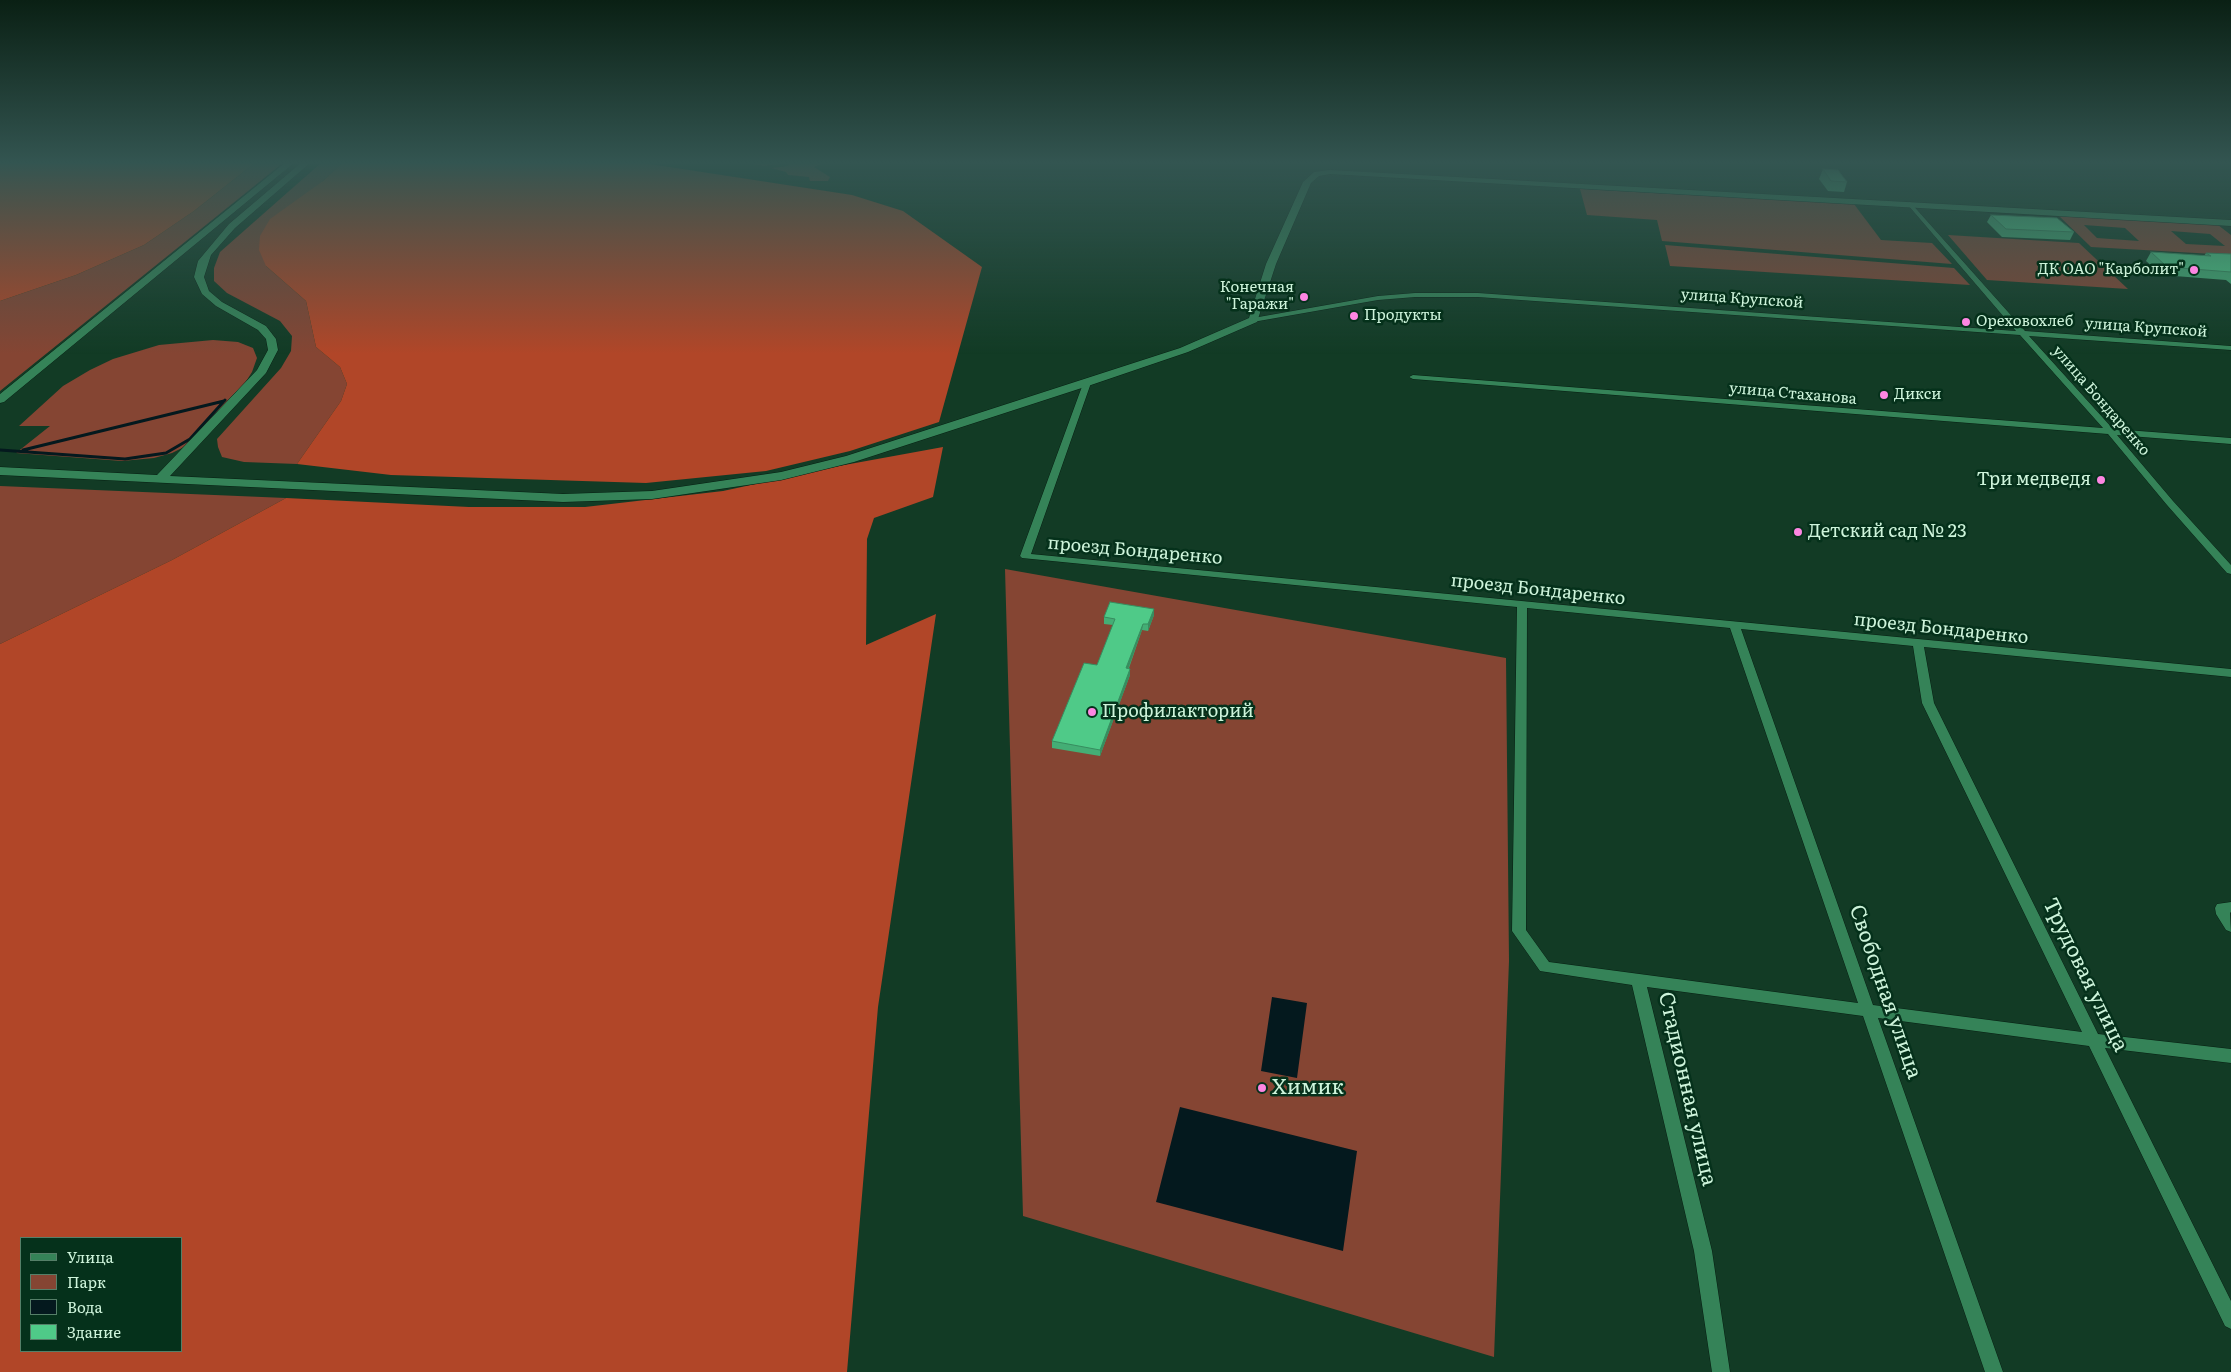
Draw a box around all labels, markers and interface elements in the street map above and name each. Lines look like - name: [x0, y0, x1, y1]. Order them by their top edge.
- place label: ДК ОАО "Карболит": [2038, 261, 2184, 279]
- marker: ДК ОАО "Карболит": [2188, 264, 2200, 276]
- place label: Конечная "Гаражи": [1220, 279, 1294, 314]
- street label: улица Крупской: [1680, 286, 1804, 312]
- marker: Конечная "Гаражи": [1298, 291, 1310, 303]
- place label: Продукты: [1364, 307, 1442, 325]
- marker: Продукты: [1348, 310, 1360, 322]
- place label: Ореховохлеб: [1976, 313, 2073, 331]
- street label: улица Крупской: [2084, 315, 2208, 341]
- marker: Ореховохлеб: [1960, 316, 1972, 328]
- street label: улица Бондаренко: [2048, 342, 2154, 460]
- street label: улица Стаханова: [1728, 379, 1858, 409]
- place label: Дикси: [1894, 386, 1942, 404]
- marker: Дикси: [1878, 389, 1890, 401]
- place label: Три медведя: [1977, 469, 2091, 491]
- marker: Три медведя: [2095, 474, 2107, 486]
- place label: Детский сад № 23: [1808, 521, 1967, 543]
- marker: Детский сад № 23: [1792, 526, 1804, 538]
- street label: проезд Бондаренко: [1047, 533, 1223, 569]
- street label: проезд Бондаренко: [1450, 570, 1626, 610]
- street label: проезд Бондаренко: [1853, 609, 2029, 649]
- place label: Профилакторий: [1102, 701, 1254, 723]
- marker: Профилакторий: [1086, 706, 1098, 718]
- street label: Трудовая улица: [2037, 894, 2133, 1056]
- street label: Свободная улица: [1843, 902, 1927, 1082]
- street label: Стадионная улица: [1652, 990, 1722, 1188]
- place label: Химик: [1272, 1075, 1344, 1101]
- marker: Химик: [1256, 1082, 1268, 1094]
- legend: [20, 1237, 182, 1352]
- text: Улица: [67, 1245, 114, 1268]
- text: Парк: [67, 1270, 106, 1293]
- text: Вода: [67, 1295, 103, 1318]
- text: Здание: [67, 1320, 121, 1343]

